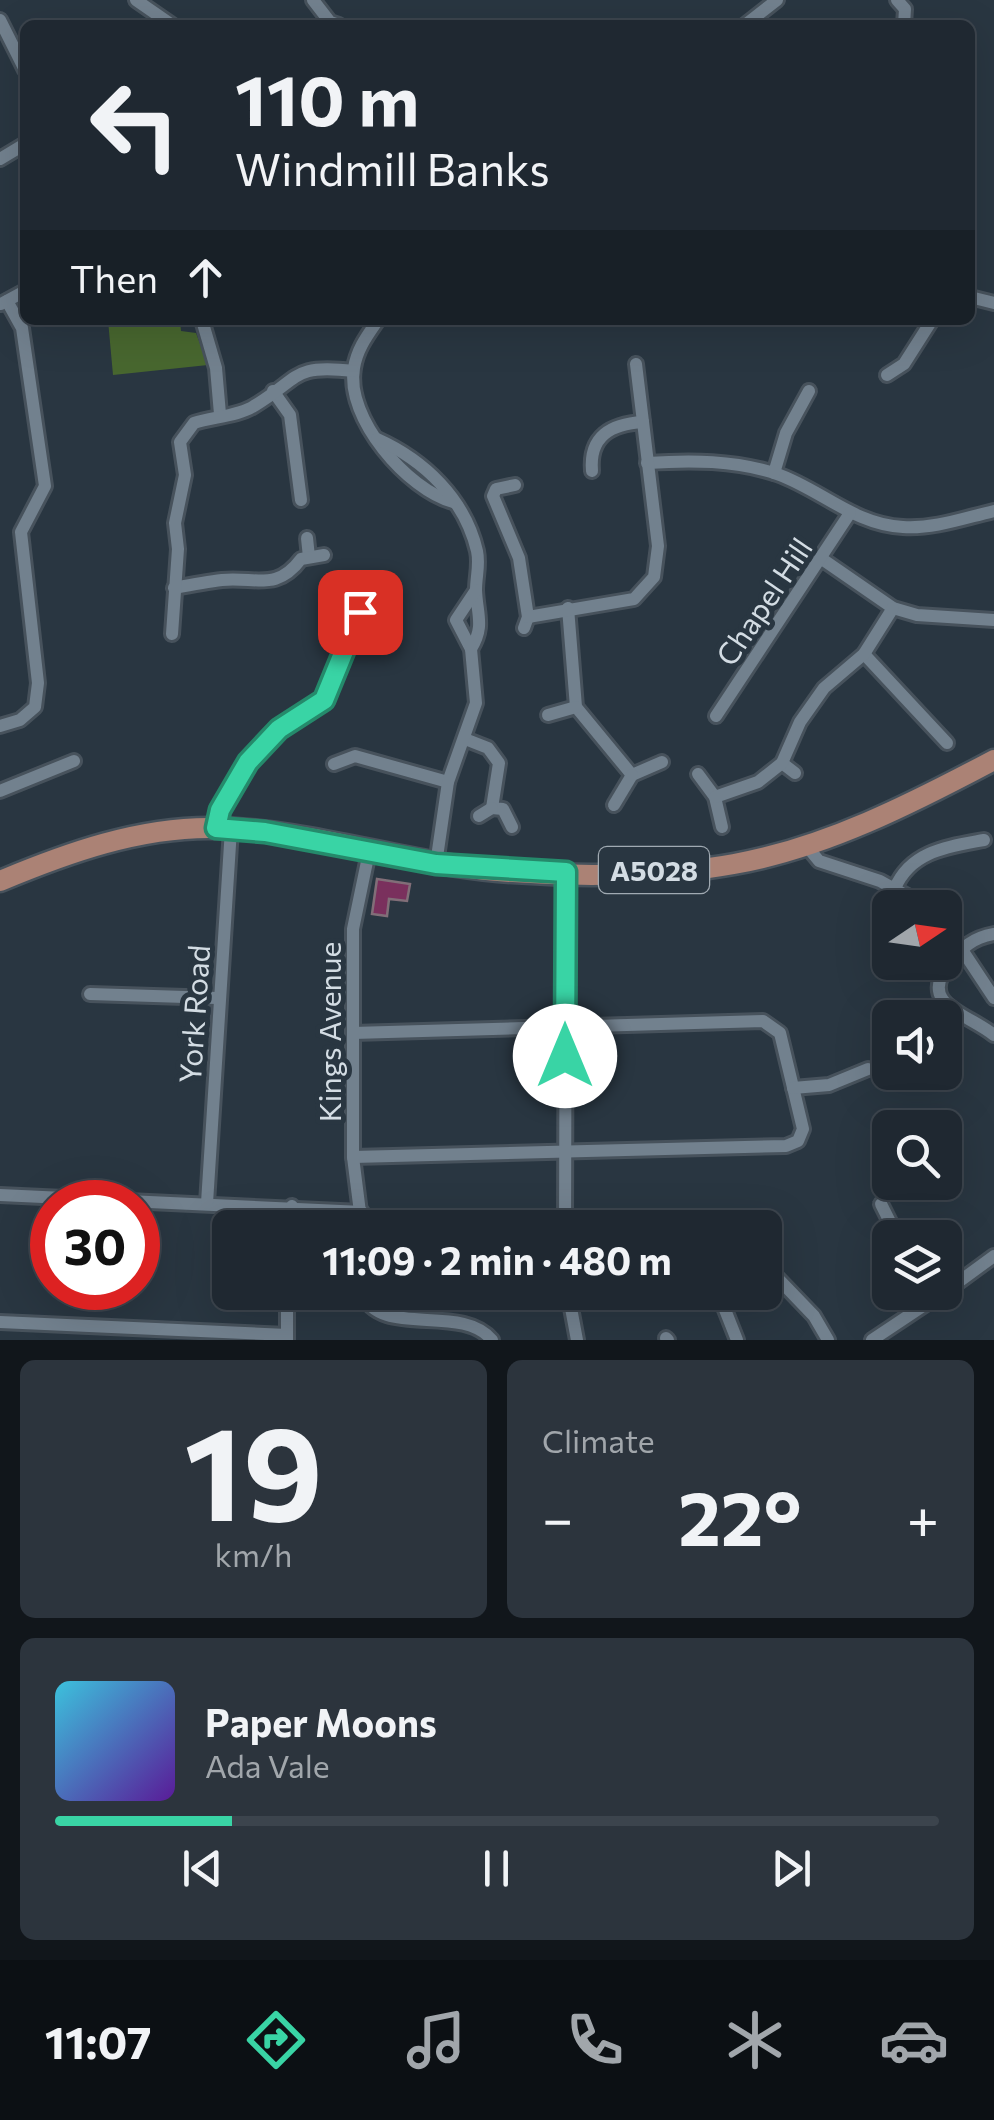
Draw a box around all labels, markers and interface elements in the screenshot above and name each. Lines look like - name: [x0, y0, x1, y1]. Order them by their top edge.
- text: 110 m: [235, 55, 419, 140]
- icon: left: [70, 60, 200, 190]
- text: Windmill Banks: [235, 140, 550, 195]
- icon: ahead: [178, 250, 233, 305]
- text: Then: [70, 254, 158, 301]
- street label: Chapel Hill: [707, 530, 819, 672]
- pin: [318, 570, 403, 655]
- icon: arrive: [333, 585, 388, 640]
- road number: A5028: [599, 847, 709, 893]
- north arrow: [872, 890, 962, 980]
- map controls: [872, 890, 962, 1310]
- street label: Kings Avenue: [310, 942, 347, 1122]
- street label: York Road: [170, 943, 216, 1085]
- button: sound: [872, 1000, 962, 1090]
- position arrow: [513, 1004, 617, 1108]
- button: search: [872, 1110, 962, 1200]
- speed limit sign: 30: [30, 1180, 160, 1310]
- button: layers: [872, 1220, 962, 1310]
- text: 11:09 · 2 min · 480 m: [322, 1236, 672, 1283]
- text: 19: [184, 1389, 323, 1548]
- text: Climate: [542, 1420, 655, 1460]
- text: 22°: [678, 1470, 802, 1561]
- text: −: [542, 1483, 573, 1550]
- text: +: [907, 1483, 939, 1550]
- text: km/h: [215, 1534, 292, 1574]
- text: Paper Moons: [205, 1698, 437, 1745]
- text: Ada Vale: [205, 1745, 330, 1785]
- icon: previous: [175, 1841, 230, 1896]
- icon: pause: [469, 1841, 524, 1896]
- icon: next: [764, 1841, 819, 1896]
- icon: directions: [241, 2005, 311, 2075]
- icon: music: [401, 2005, 471, 2075]
- icon: phone: [560, 2005, 630, 2075]
- icon: climate: [720, 2005, 790, 2075]
- icon: car: [879, 2005, 949, 2075]
- text: 11:07: [45, 2013, 152, 2068]

